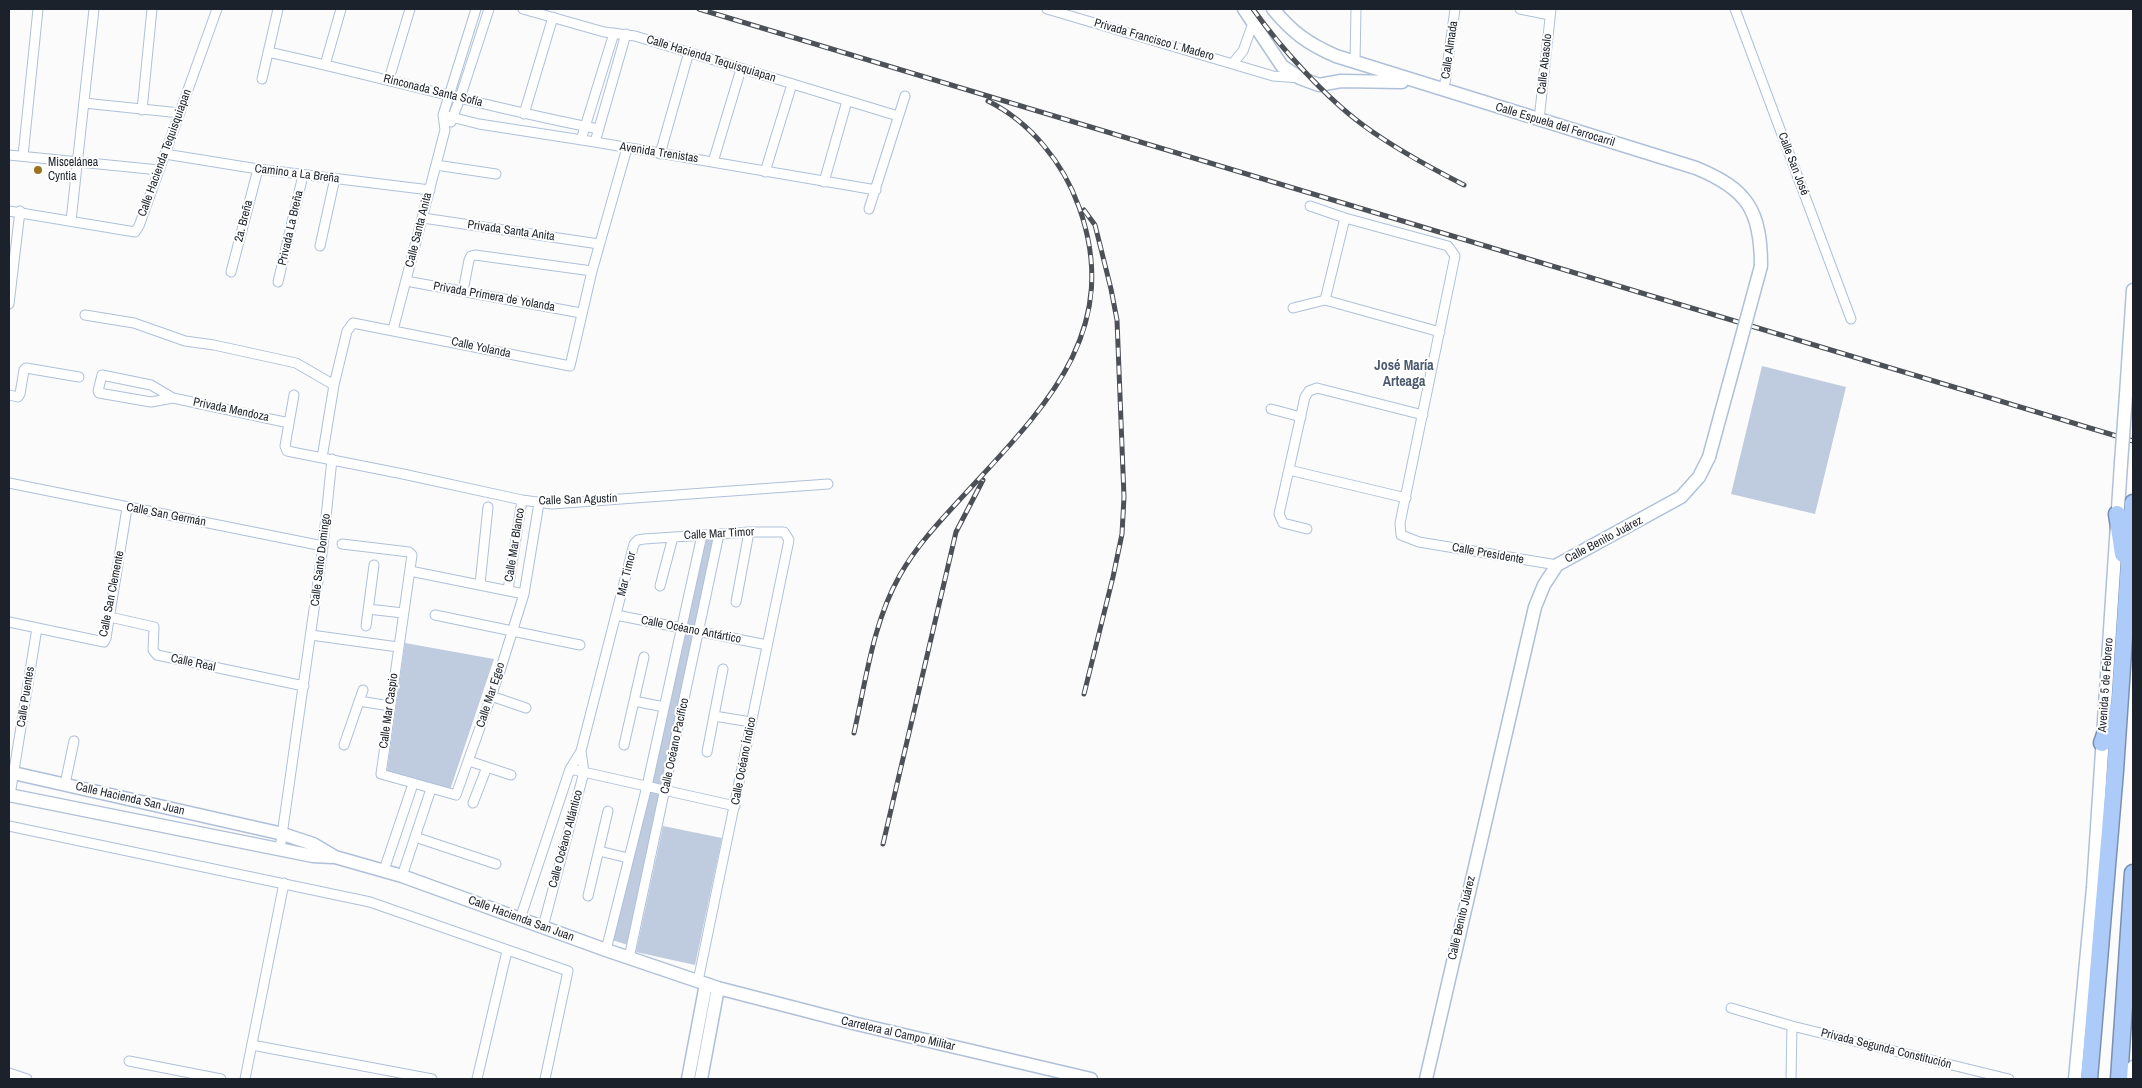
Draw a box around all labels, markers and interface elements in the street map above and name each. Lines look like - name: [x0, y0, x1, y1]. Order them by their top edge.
- street label: Privada Francisco I. Madero: [1092, 16, 1216, 64]
- street label: Calle Almada: [1439, 20, 1461, 80]
- street label: Calle Hacienda Tequisquiapan: [645, 32, 777, 86]
- street label: Calle Abasolo: [1535, 33, 1555, 95]
- street label: Rinconada Santa Sofía: [382, 72, 484, 110]
- street label: Calle Hacienda Tequisquiapan: [135, 87, 195, 219]
- street label: Calle Espuela del Ferrocarril: [1494, 100, 1616, 150]
- street label: Calle San José: [1774, 131, 1812, 197]
- street label: Avenida Trenistas: [619, 140, 699, 166]
- place label: Miscelánea Cyntia: [48, 156, 98, 184]
- street label: Camino a La Breña: [254, 162, 340, 186]
- marker: Miscelánea Cyntia: [32, 164, 44, 176]
- street label: Privada La Breña: [275, 189, 307, 267]
- street label: Calle Santa Anita: [403, 191, 435, 269]
- street label: 2a. Breña: [232, 199, 256, 243]
- street label: Privada Santa Anita: [466, 218, 556, 244]
- street label: Privada Primera de Yolanda: [432, 279, 556, 315]
- street label: Calle Yolanda: [450, 335, 512, 361]
- district label: José María Arteaga: [1374, 358, 1434, 391]
- street label: Privada Mendoza: [192, 395, 270, 425]
- street label: Calle San Agustín: [538, 491, 618, 509]
- street label: Calle San Germán: [125, 500, 207, 530]
- street label: Calle Mar Blanco: [502, 507, 528, 583]
- street label: Calle Santo Domingo: [308, 513, 334, 607]
- street label: Calle Benito Juárez: [1563, 513, 1645, 567]
- street label: Calle Mar Timor: [684, 525, 754, 543]
- street label: Calle Presidente: [1451, 541, 1525, 567]
- street label: Calle San Clemente: [97, 550, 127, 638]
- street label: Mar Timor: [615, 550, 639, 598]
- street label: Calle Océano Antártico: [640, 613, 742, 647]
- street label: Avenida 5 de Febrero: [2096, 637, 2116, 733]
- street label: Calle Real: [169, 651, 217, 675]
- street label: Calle Mar Egeo: [474, 661, 508, 729]
- street label: Calle Puentes: [14, 666, 38, 728]
- street label: Calle Mar Caspio: [377, 672, 401, 750]
- street label: Calle Océano Pacífico: [658, 697, 692, 795]
- street label: Calle Océano Índico: [728, 716, 760, 806]
- street label: Calle Hacienda San Juan: [74, 779, 186, 819]
- street label: Calle Océano Atlántico: [546, 789, 586, 889]
- street label: Calle Benito Juárez: [1445, 875, 1479, 961]
- street label: Calle Hacienda San Juan: [466, 893, 576, 945]
- street label: Carretera al Campo Militar: [840, 1014, 956, 1054]
- street label: Privada Segunda Constitución: [1819, 1026, 1953, 1072]

